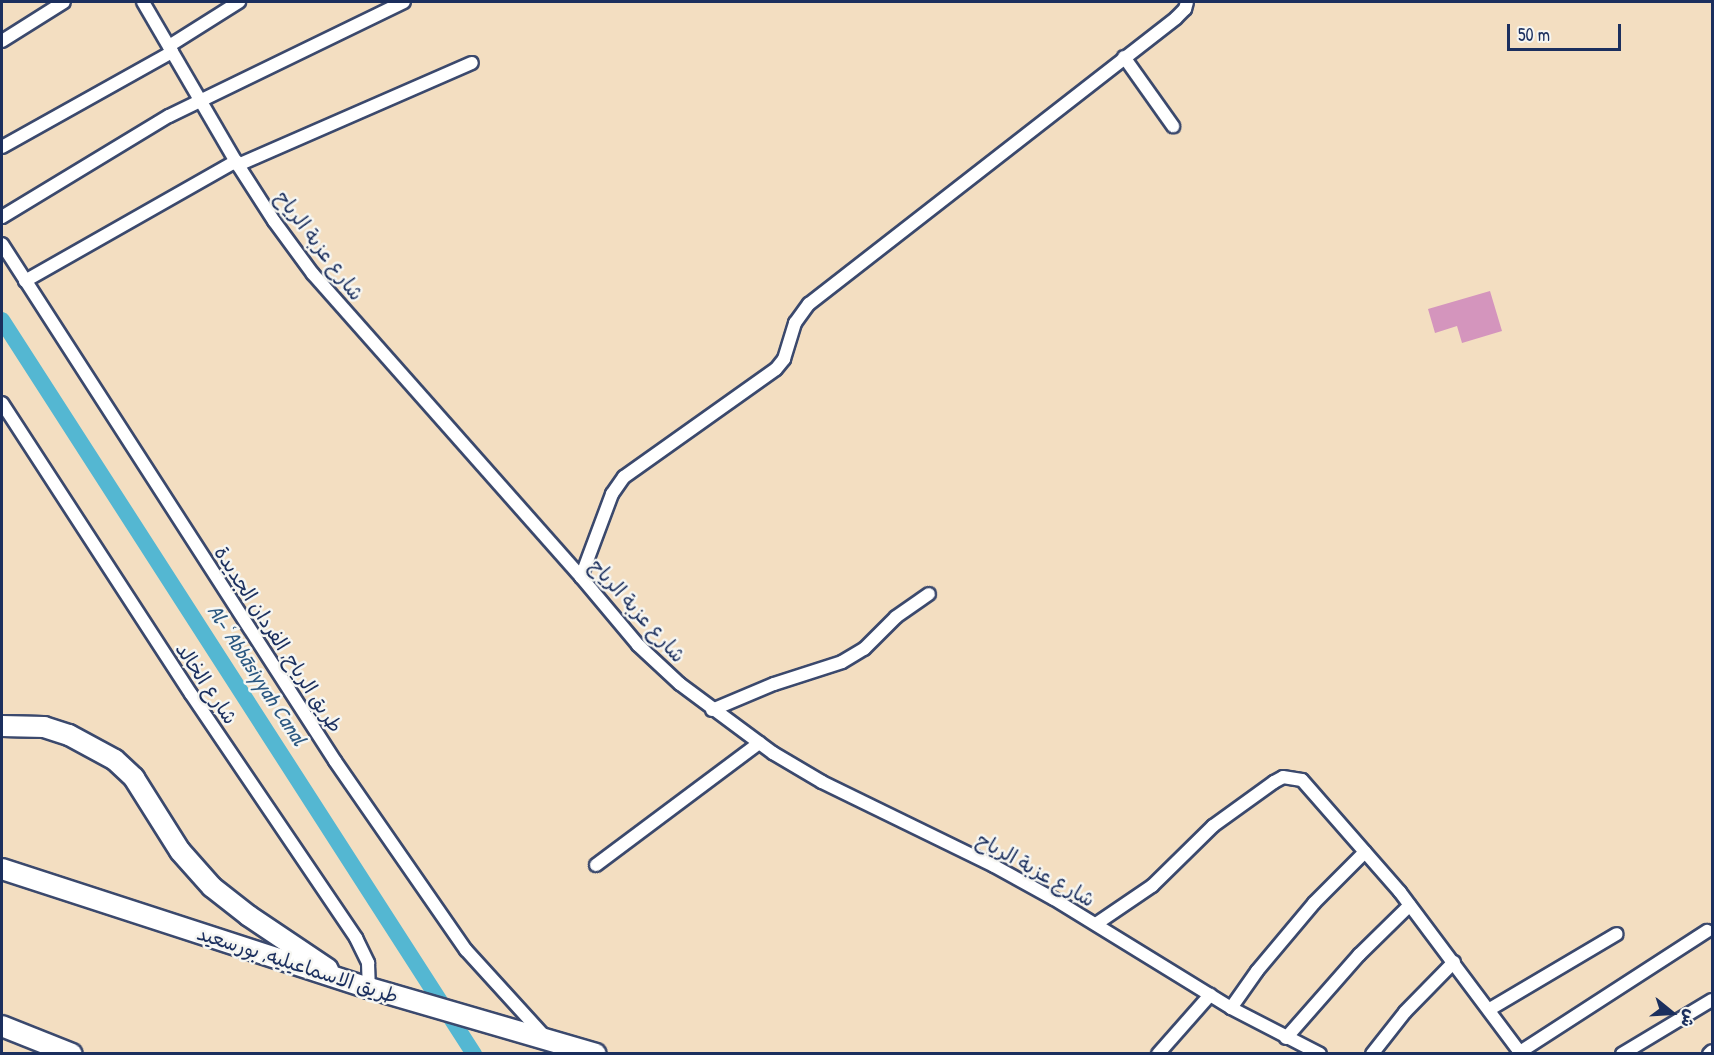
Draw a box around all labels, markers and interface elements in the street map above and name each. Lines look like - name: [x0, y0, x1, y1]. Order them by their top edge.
- scale bar: [1510, 12, 1624, 50]
- text: 50 m: [1518, 22, 1550, 47]
- street label: شارع عزبة الرياح: [271, 185, 369, 305]
- street label: طريق الرياح, الفردان الجديدة: [210, 541, 348, 737]
- street label: شارع عزبة الرياح: [585, 553, 691, 667]
- water label: Al-ʿAbbāsiyyah Canal: [202, 600, 312, 750]
- street label: شارع الخالد: [171, 638, 243, 728]
- street label: شارع عزبة الرياح: [973, 827, 1099, 911]
- street label: طريق الاسماعيليه, بورسعيد: [194, 920, 402, 1008]
- north arrow: [1642, 983, 1702, 1043]
- text: ش: [1676, 1007, 1702, 1030]

